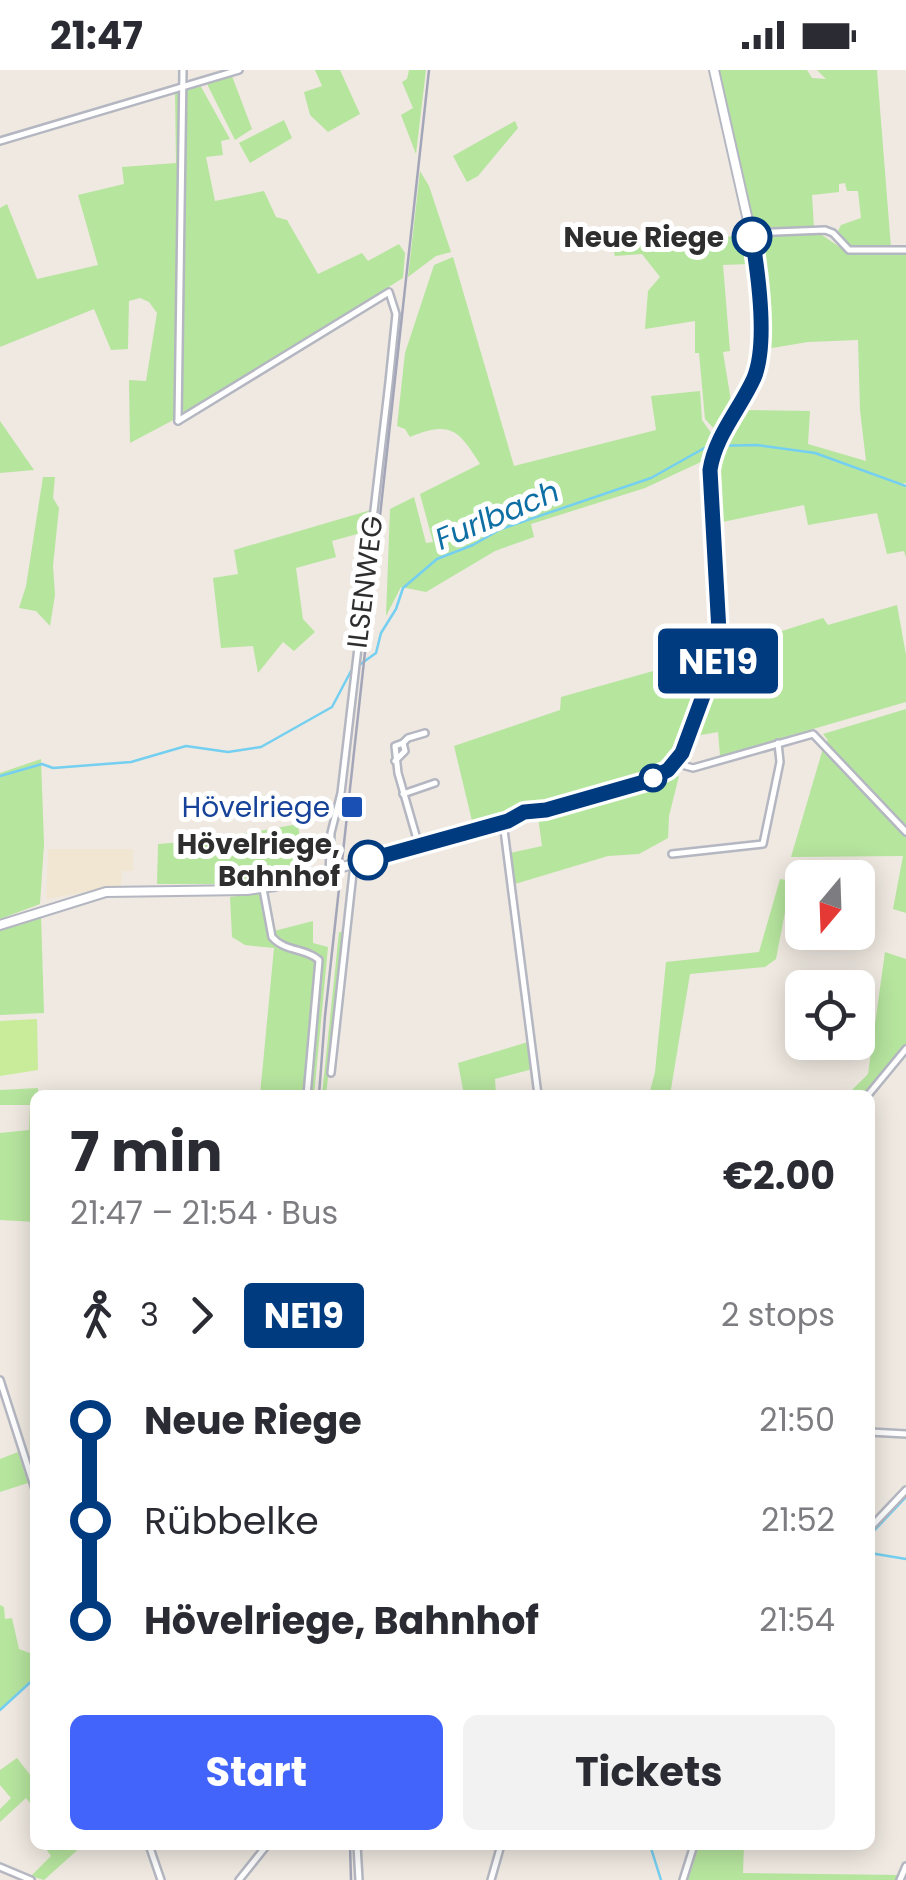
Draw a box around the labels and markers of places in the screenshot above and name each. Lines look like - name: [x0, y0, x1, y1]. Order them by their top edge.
- place label: Neue Riege: [564, 218, 724, 257]
- marker: Neue Riege: [733, 218, 771, 256]
- unlabelled marker: [640, 765, 666, 791]
- place label: Hövelriege: [182, 788, 330, 827]
- marker: Hövelriege: [339, 794, 365, 820]
- place label: Hövelriege, Bahnhof: [177, 825, 340, 896]
- marker: Hövelriege, Bahnhof: [349, 841, 387, 879]

